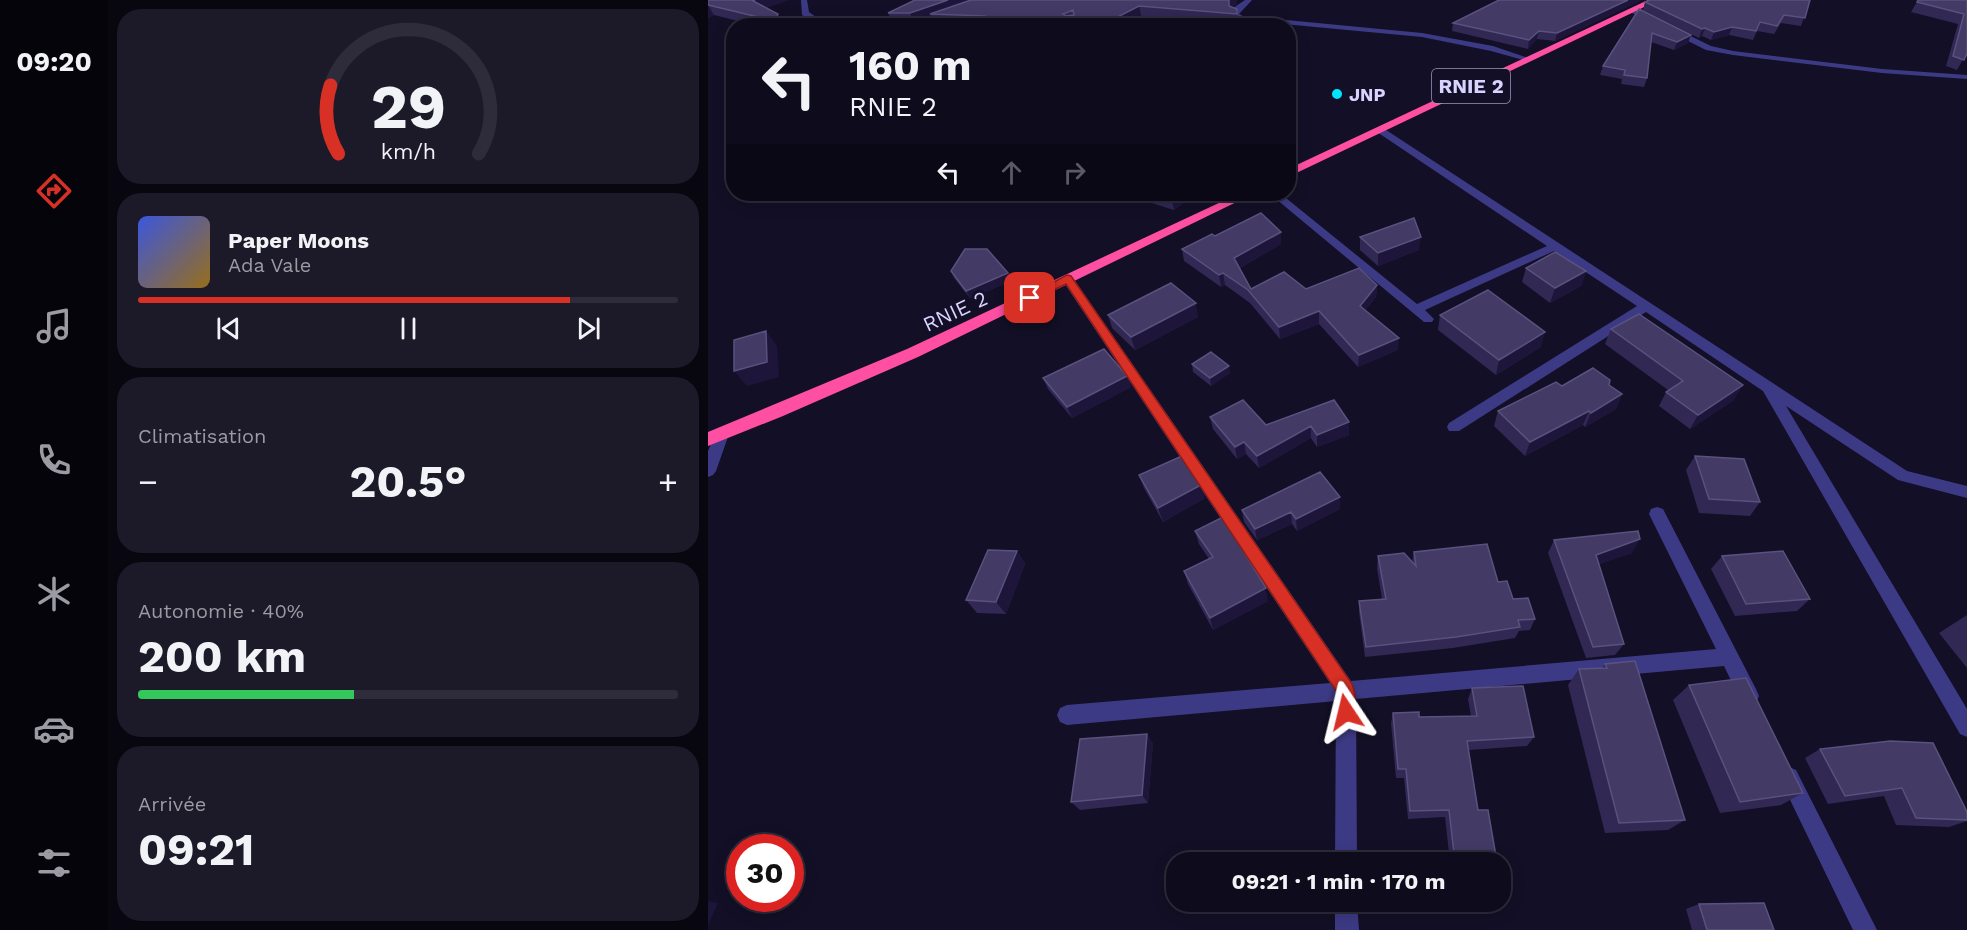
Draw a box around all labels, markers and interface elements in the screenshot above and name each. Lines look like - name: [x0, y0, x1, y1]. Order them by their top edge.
- text: 160 m: [849, 41, 972, 90]
- icon: left: [750, 42, 828, 120]
- text: 09:20: [16, 46, 92, 78]
- road number: RNIE 2: [1432, 69, 1510, 103]
- text: 29: [370, 70, 446, 143]
- place label: JNP: [1349, 84, 1386, 105]
- marker: JNP: [1330, 87, 1344, 101]
- text: RNIE 2: [849, 91, 937, 123]
- text: km/h: [380, 139, 436, 164]
- icon: left: [932, 156, 965, 189]
- icon: ahead: [995, 156, 1028, 189]
- icon: right: [1058, 156, 1091, 189]
- icon: directions: [33, 170, 75, 212]
- text: Paper Moons: [228, 228, 369, 253]
- text: Ada Vale: [228, 253, 311, 277]
- pin: [1004, 272, 1055, 323]
- icon: arrive: [1013, 281, 1046, 314]
- street label: RNIE 2: [919, 285, 991, 337]
- icon: music: [33, 305, 75, 347]
- icon: previous: [212, 312, 245, 345]
- icon: pause: [392, 312, 425, 345]
- icon: next: [572, 312, 605, 345]
- text: Climatisation: [138, 424, 266, 448]
- icon: phone: [33, 439, 75, 481]
- text: 20.5°: [350, 455, 466, 508]
- text: −: [138, 462, 158, 501]
- text: +: [658, 462, 678, 501]
- icon: climate: [33, 573, 75, 615]
- text: Autonomie · 40%: [138, 599, 304, 623]
- text: 200 km: [138, 630, 306, 683]
- position arrow: [1314, 680, 1378, 744]
- icon: car: [33, 708, 75, 750]
- text: Arrivée: [138, 792, 206, 816]
- text: 09:21: [138, 823, 255, 876]
- speed limit sign: 30: [726, 834, 804, 912]
- icon: filters: [33, 842, 75, 884]
- text: 09:21 · 1 min · 170 m: [1232, 869, 1445, 894]

